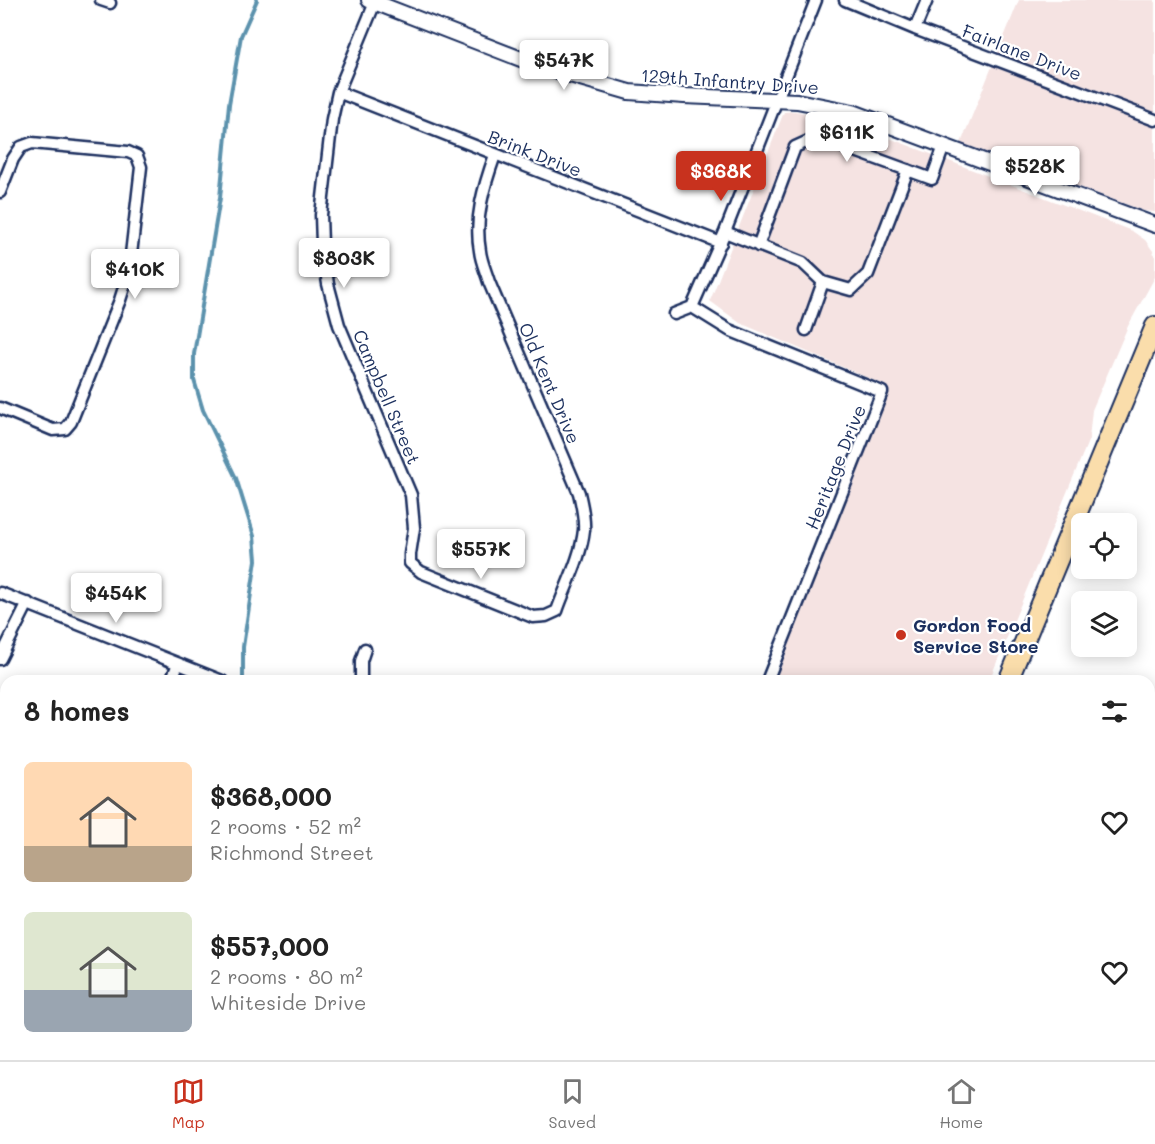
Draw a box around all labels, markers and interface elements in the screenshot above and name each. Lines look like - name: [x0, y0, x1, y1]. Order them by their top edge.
- street label: Fairlane Drive: [959, 18, 1085, 86]
- pin: $547K: [522, 40, 606, 91]
- text: $547K: [533, 46, 595, 72]
- street label: 129th Infantry Drive: [640, 63, 820, 99]
- pin: $611K: [805, 112, 889, 163]
- text: $611K: [819, 118, 875, 144]
- street label: Brink Drive: [485, 124, 585, 182]
- pin: $528K: [993, 146, 1077, 197]
- pin: $368K: [679, 151, 763, 202]
- text: $528K: [1005, 152, 1065, 178]
- text: $368K: [690, 157, 752, 183]
- pin: $803K: [302, 238, 386, 289]
- text: $803K: [313, 244, 375, 270]
- pin: $410K: [93, 249, 177, 300]
- text: $410K: [105, 255, 165, 281]
- street label: Old Kent Drive: [514, 319, 586, 447]
- street label: Campbell Street: [348, 326, 426, 468]
- street label: Heritage Drive: [799, 401, 871, 533]
- map controls: [1071, 513, 1137, 657]
- button: locate: [1071, 513, 1137, 579]
- pin: $557K: [439, 529, 523, 580]
- text: $557K: [451, 535, 511, 561]
- pin: $454K: [74, 573, 158, 624]
- text: $454K: [85, 579, 147, 605]
- button: layers: [1071, 591, 1137, 657]
- place label: Gordon Food Service Store: [913, 613, 1039, 658]
- marker: Gordon Food Service Store: [894, 628, 908, 642]
- text: 8 homes: [24, 694, 130, 728]
- icon: filters: [1098, 695, 1131, 728]
- text: $368,000: [210, 779, 332, 813]
- icon: home: [72, 786, 144, 858]
- icon: heart: [1098, 806, 1131, 839]
- text: 2 rooms · 52 m²: [210, 813, 361, 839]
- text: Richmond Street: [210, 839, 374, 865]
- text: $557,000: [210, 929, 329, 963]
- icon: home: [72, 936, 144, 1008]
- icon: heart: [1098, 956, 1131, 989]
- text: 2 rooms · 80 m²: [210, 963, 363, 989]
- text: Whiteside Drive: [210, 989, 366, 1015]
- tab: Map: [172, 1075, 205, 1132]
- tab: Saved: [548, 1075, 596, 1132]
- tab: Home: [940, 1075, 983, 1132]

